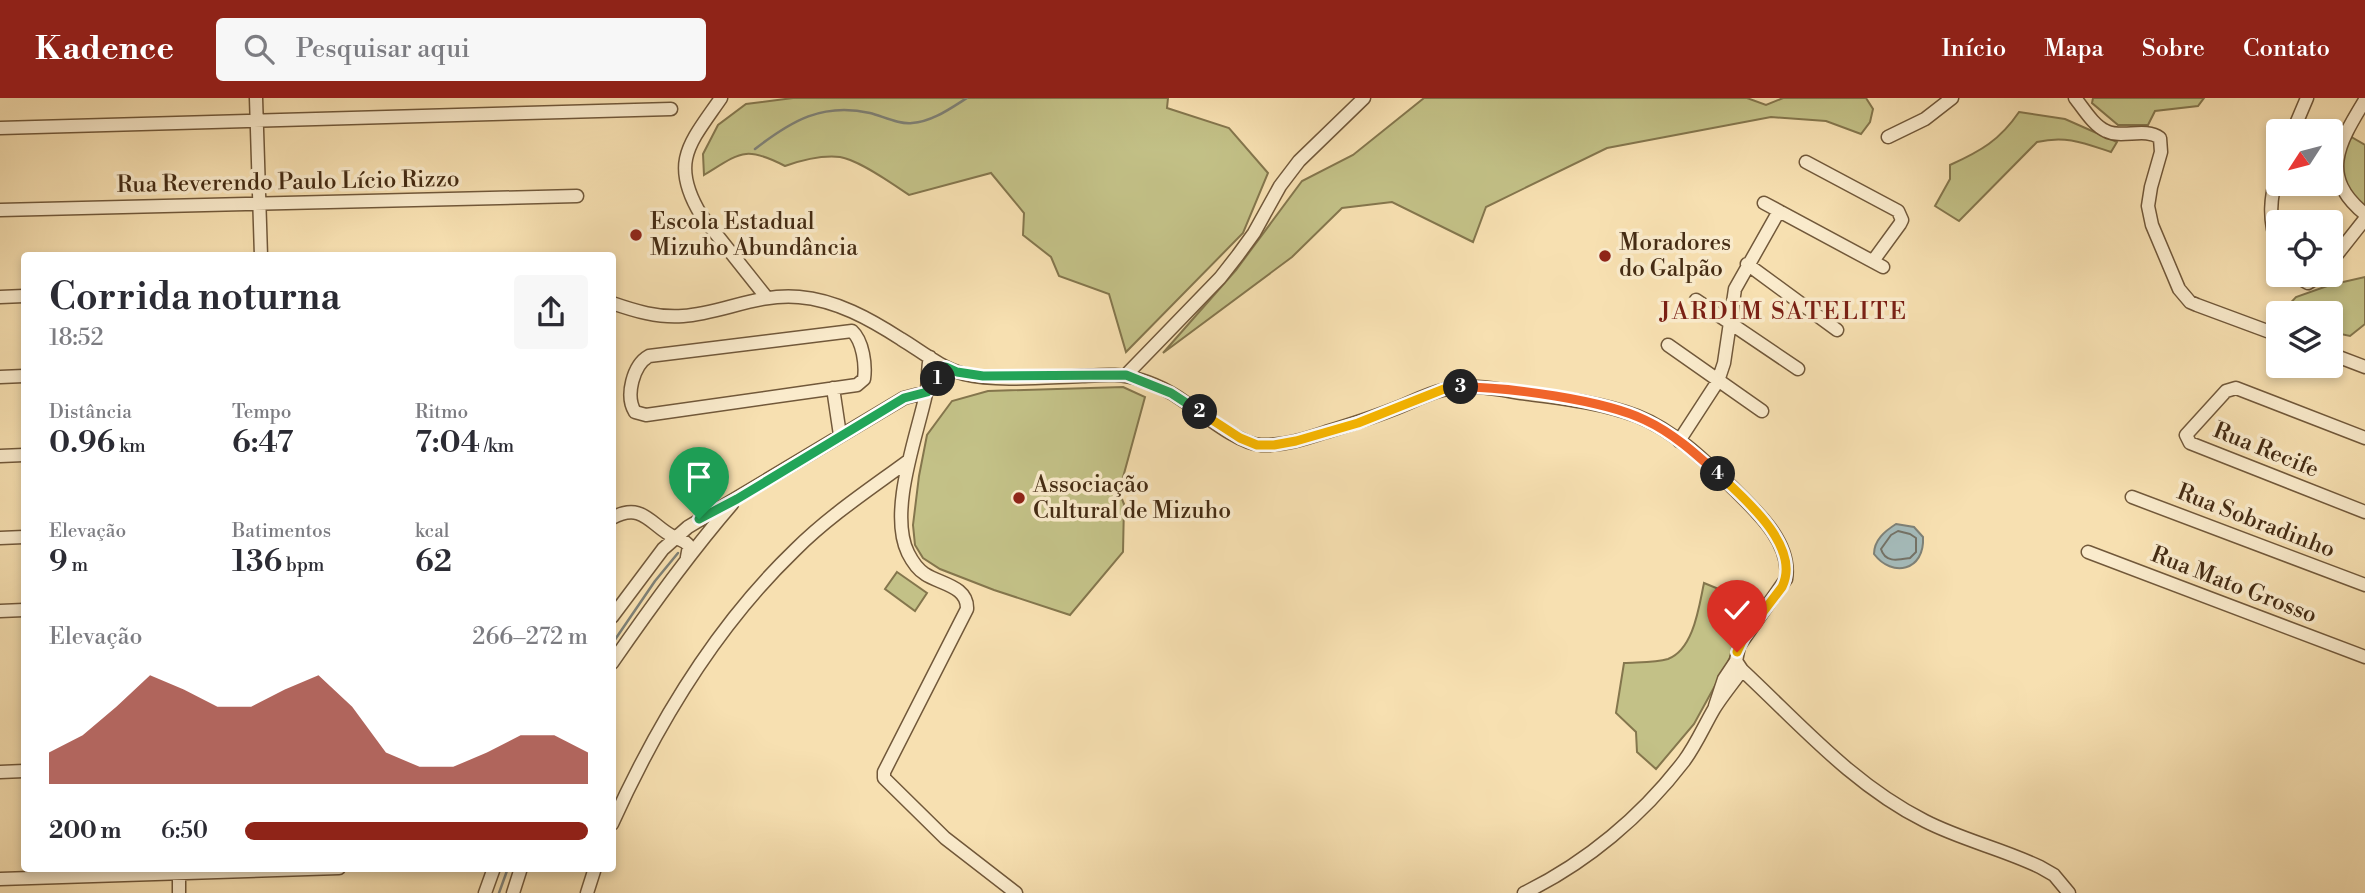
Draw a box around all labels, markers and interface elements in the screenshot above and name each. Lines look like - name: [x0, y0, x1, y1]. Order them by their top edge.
- search box: [216, 18, 706, 81]
- text: Kadence: [35, 29, 174, 70]
- icon: search: [240, 30, 278, 68]
- text: Pesquisar aqui: [296, 33, 470, 65]
- text: Início: [1942, 34, 2006, 64]
- text: Mapa: [2044, 34, 2104, 64]
- text: Sobre: [2142, 34, 2205, 64]
- text: Contato: [2243, 34, 2330, 64]
- north arrow: [2266, 119, 2343, 196]
- map controls: [2266, 119, 2343, 378]
- street label: Rua Reverendo Paulo Lício Rizzo: [116, 165, 460, 199]
- place label: Escola Estadual Mizuho Abundância: [650, 208, 858, 262]
- button: locate: [2266, 210, 2343, 287]
- marker: Escola Estadual Mizuho Abundância: [628, 227, 644, 243]
- place label: Moradores do Galpão: [1619, 229, 1731, 283]
- marker: Moradores do Galpão: [1597, 248, 1613, 264]
- text: Corrida noturna: [49, 274, 341, 321]
- button: share: [514, 275, 588, 349]
- district label: JARDIM SATELITE: [1659, 297, 1908, 327]
- button: layers: [2266, 301, 2343, 378]
- text: 18:52: [49, 324, 104, 352]
- pin: 1: [920, 362, 956, 396]
- text: 1: [933, 366, 942, 390]
- pin: 3: [1444, 370, 1478, 404]
- text: 3: [1455, 374, 1466, 398]
- pin: 2: [1182, 394, 1218, 430]
- text: 2: [1194, 399, 1205, 423]
- text: Distância: [49, 400, 132, 424]
- text: Tempo: [232, 400, 291, 424]
- text: Ritmo: [415, 400, 468, 424]
- street label: Rua Recife: [2209, 416, 2323, 484]
- text: 0.96: [49, 424, 115, 462]
- text: 6:47: [232, 424, 293, 462]
- text: 7:04: [415, 424, 480, 462]
- text: km: [115, 434, 146, 458]
- text: /km: [480, 434, 514, 458]
- pin: [669, 447, 729, 519]
- pin: 4: [1700, 456, 1736, 492]
- icon: arrive: [680, 458, 718, 496]
- text: 4: [1711, 461, 1724, 485]
- place label: Associação Cultural de Mizuho: [1032, 471, 1231, 525]
- street label: Rua Sobradinho: [2173, 478, 2339, 564]
- marker: Associação Cultural de Mizuho: [1011, 490, 1027, 506]
- text: Elevação: [49, 519, 126, 543]
- text: Batimentos: [232, 519, 331, 543]
- text: kcal: [415, 519, 449, 543]
- street label: Rua Mato Grosso: [2147, 540, 2321, 630]
- text: 9: [49, 543, 68, 581]
- text: 136: [232, 543, 282, 581]
- text: 62: [415, 543, 452, 581]
- text: m: [68, 553, 88, 577]
- text: bpm: [282, 553, 325, 577]
- pin: [1707, 580, 1767, 652]
- icon: check: [1718, 591, 1756, 629]
- text: Elevação: [49, 623, 142, 651]
- text: 266–272 m: [472, 623, 588, 651]
- text: 200 m: [49, 817, 121, 845]
- text: 6:50: [161, 817, 208, 845]

